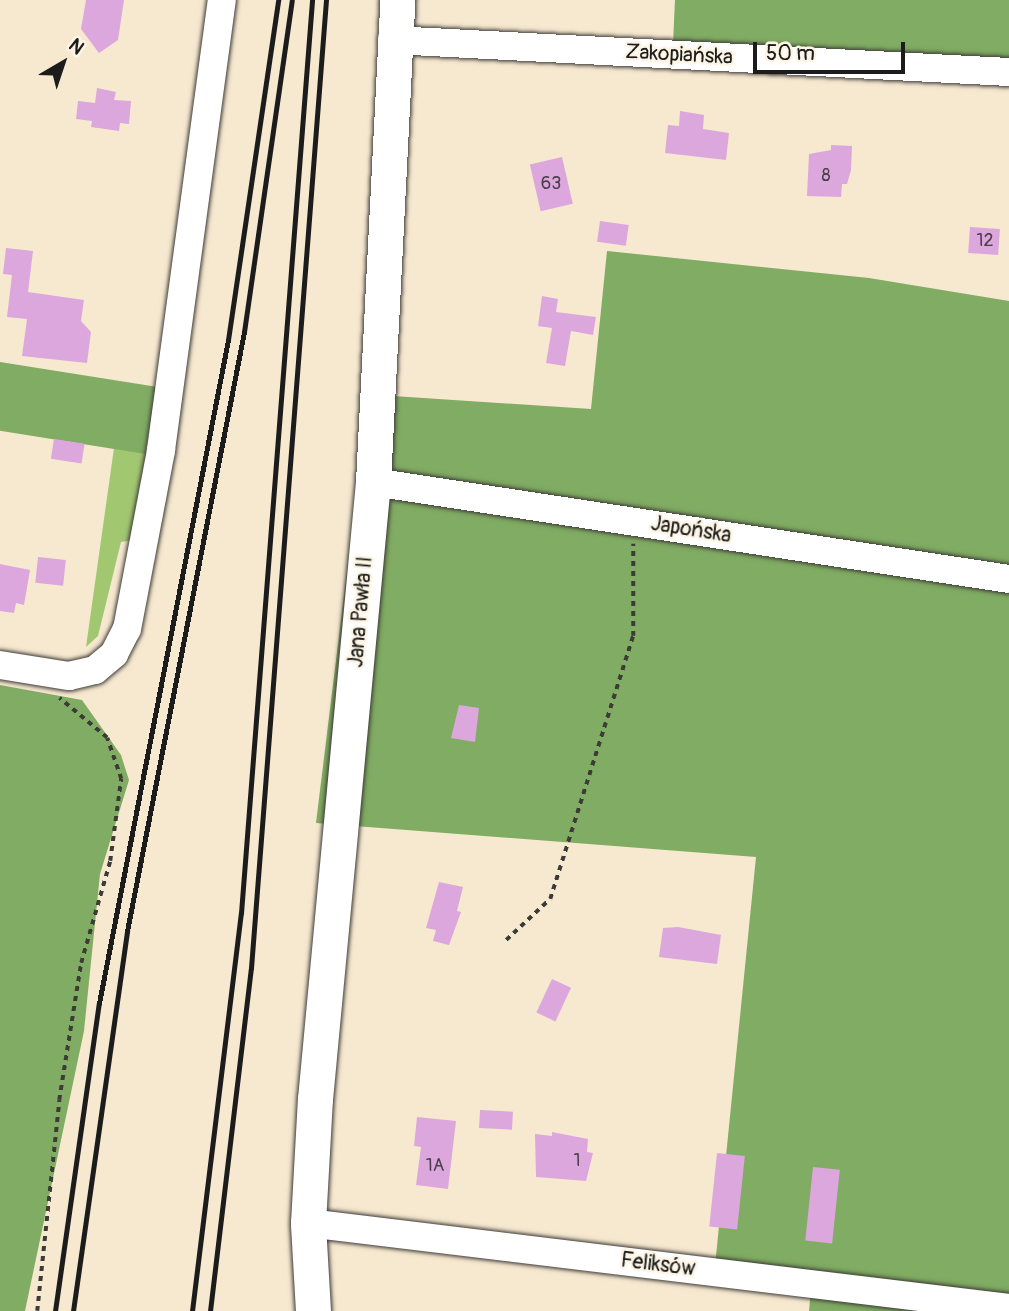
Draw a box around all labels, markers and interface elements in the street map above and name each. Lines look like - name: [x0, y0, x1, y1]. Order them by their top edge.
- north arrow: [28, 28, 98, 98]
- scale bar: [757, 28, 909, 72]
- text: N: [64, 33, 89, 60]
- street label: Zakopiańska: [625, 40, 733, 70]
- text: 50 m: [766, 40, 815, 67]
- house number: 8: [821, 165, 831, 187]
- house number: 63: [541, 173, 561, 195]
- house number: 12: [976, 230, 994, 252]
- street label: Japońska: [649, 511, 733, 549]
- street label: Jana Pawła II: [344, 555, 378, 669]
- house number: 1: [573, 1150, 581, 1172]
- house number: 1A: [426, 1155, 444, 1177]
- street label: Feliksów: [619, 1248, 697, 1282]

